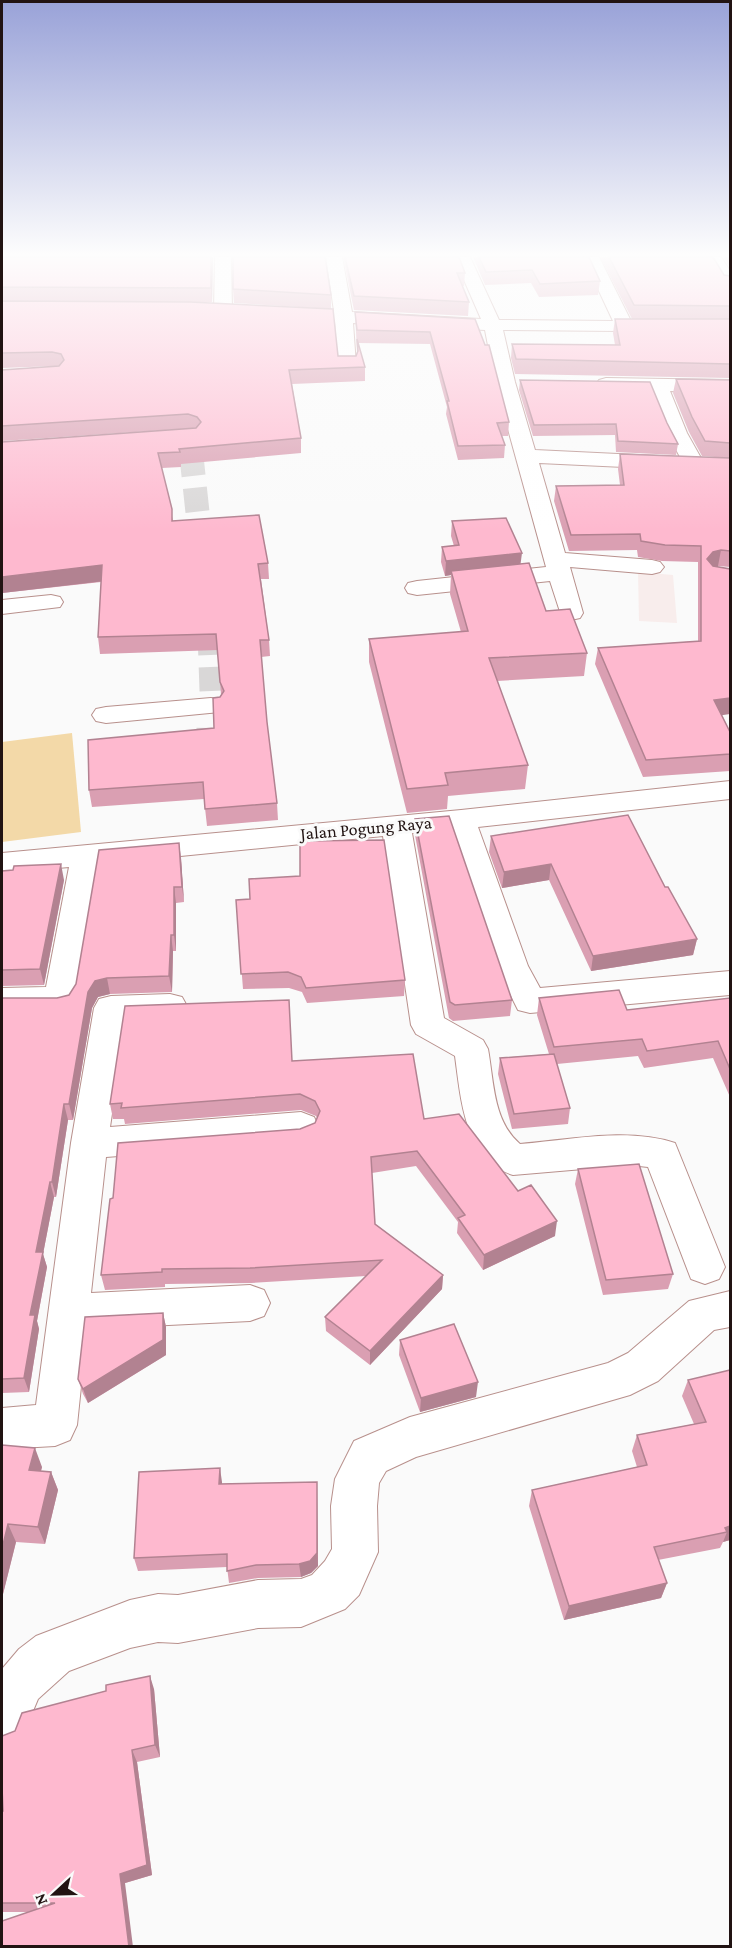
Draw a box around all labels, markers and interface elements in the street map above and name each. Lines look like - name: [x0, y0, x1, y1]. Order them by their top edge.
- street label: Jalan Pogung Raya: [297, 812, 433, 844]
- north arrow: [24, 1864, 84, 1924]
- text: N: [31, 1891, 50, 1908]

